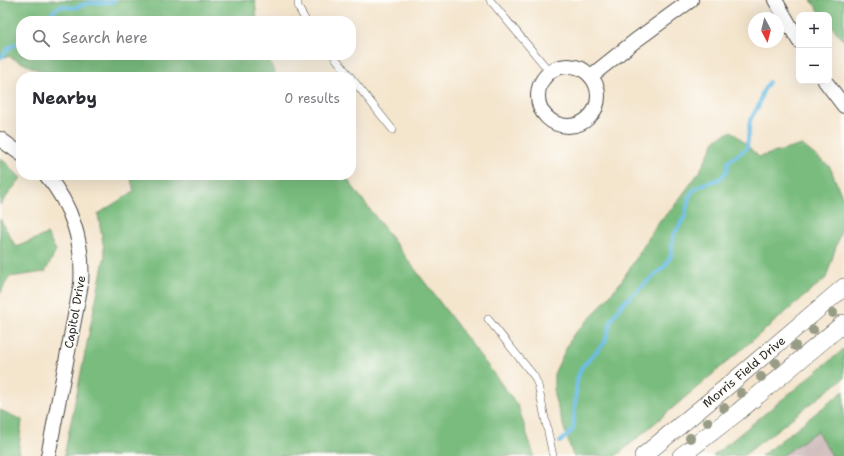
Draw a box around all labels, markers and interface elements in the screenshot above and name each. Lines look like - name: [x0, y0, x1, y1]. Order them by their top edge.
- north arrow: [748, 12, 784, 48]
- map controls: [796, 12, 832, 84]
- button: +: [796, 12, 832, 48]
- search box: [16, 16, 356, 60]
- icon: search: [30, 27, 52, 49]
- text: Search here: [62, 28, 148, 48]
- button: −: [796, 48, 832, 84]
- text: Nearby: [32, 87, 97, 109]
- text: 0 results: [284, 90, 340, 107]
- street label: Capitol Drive: [61, 274, 89, 350]
- street label: Morris Field Drive: [699, 332, 789, 411]

